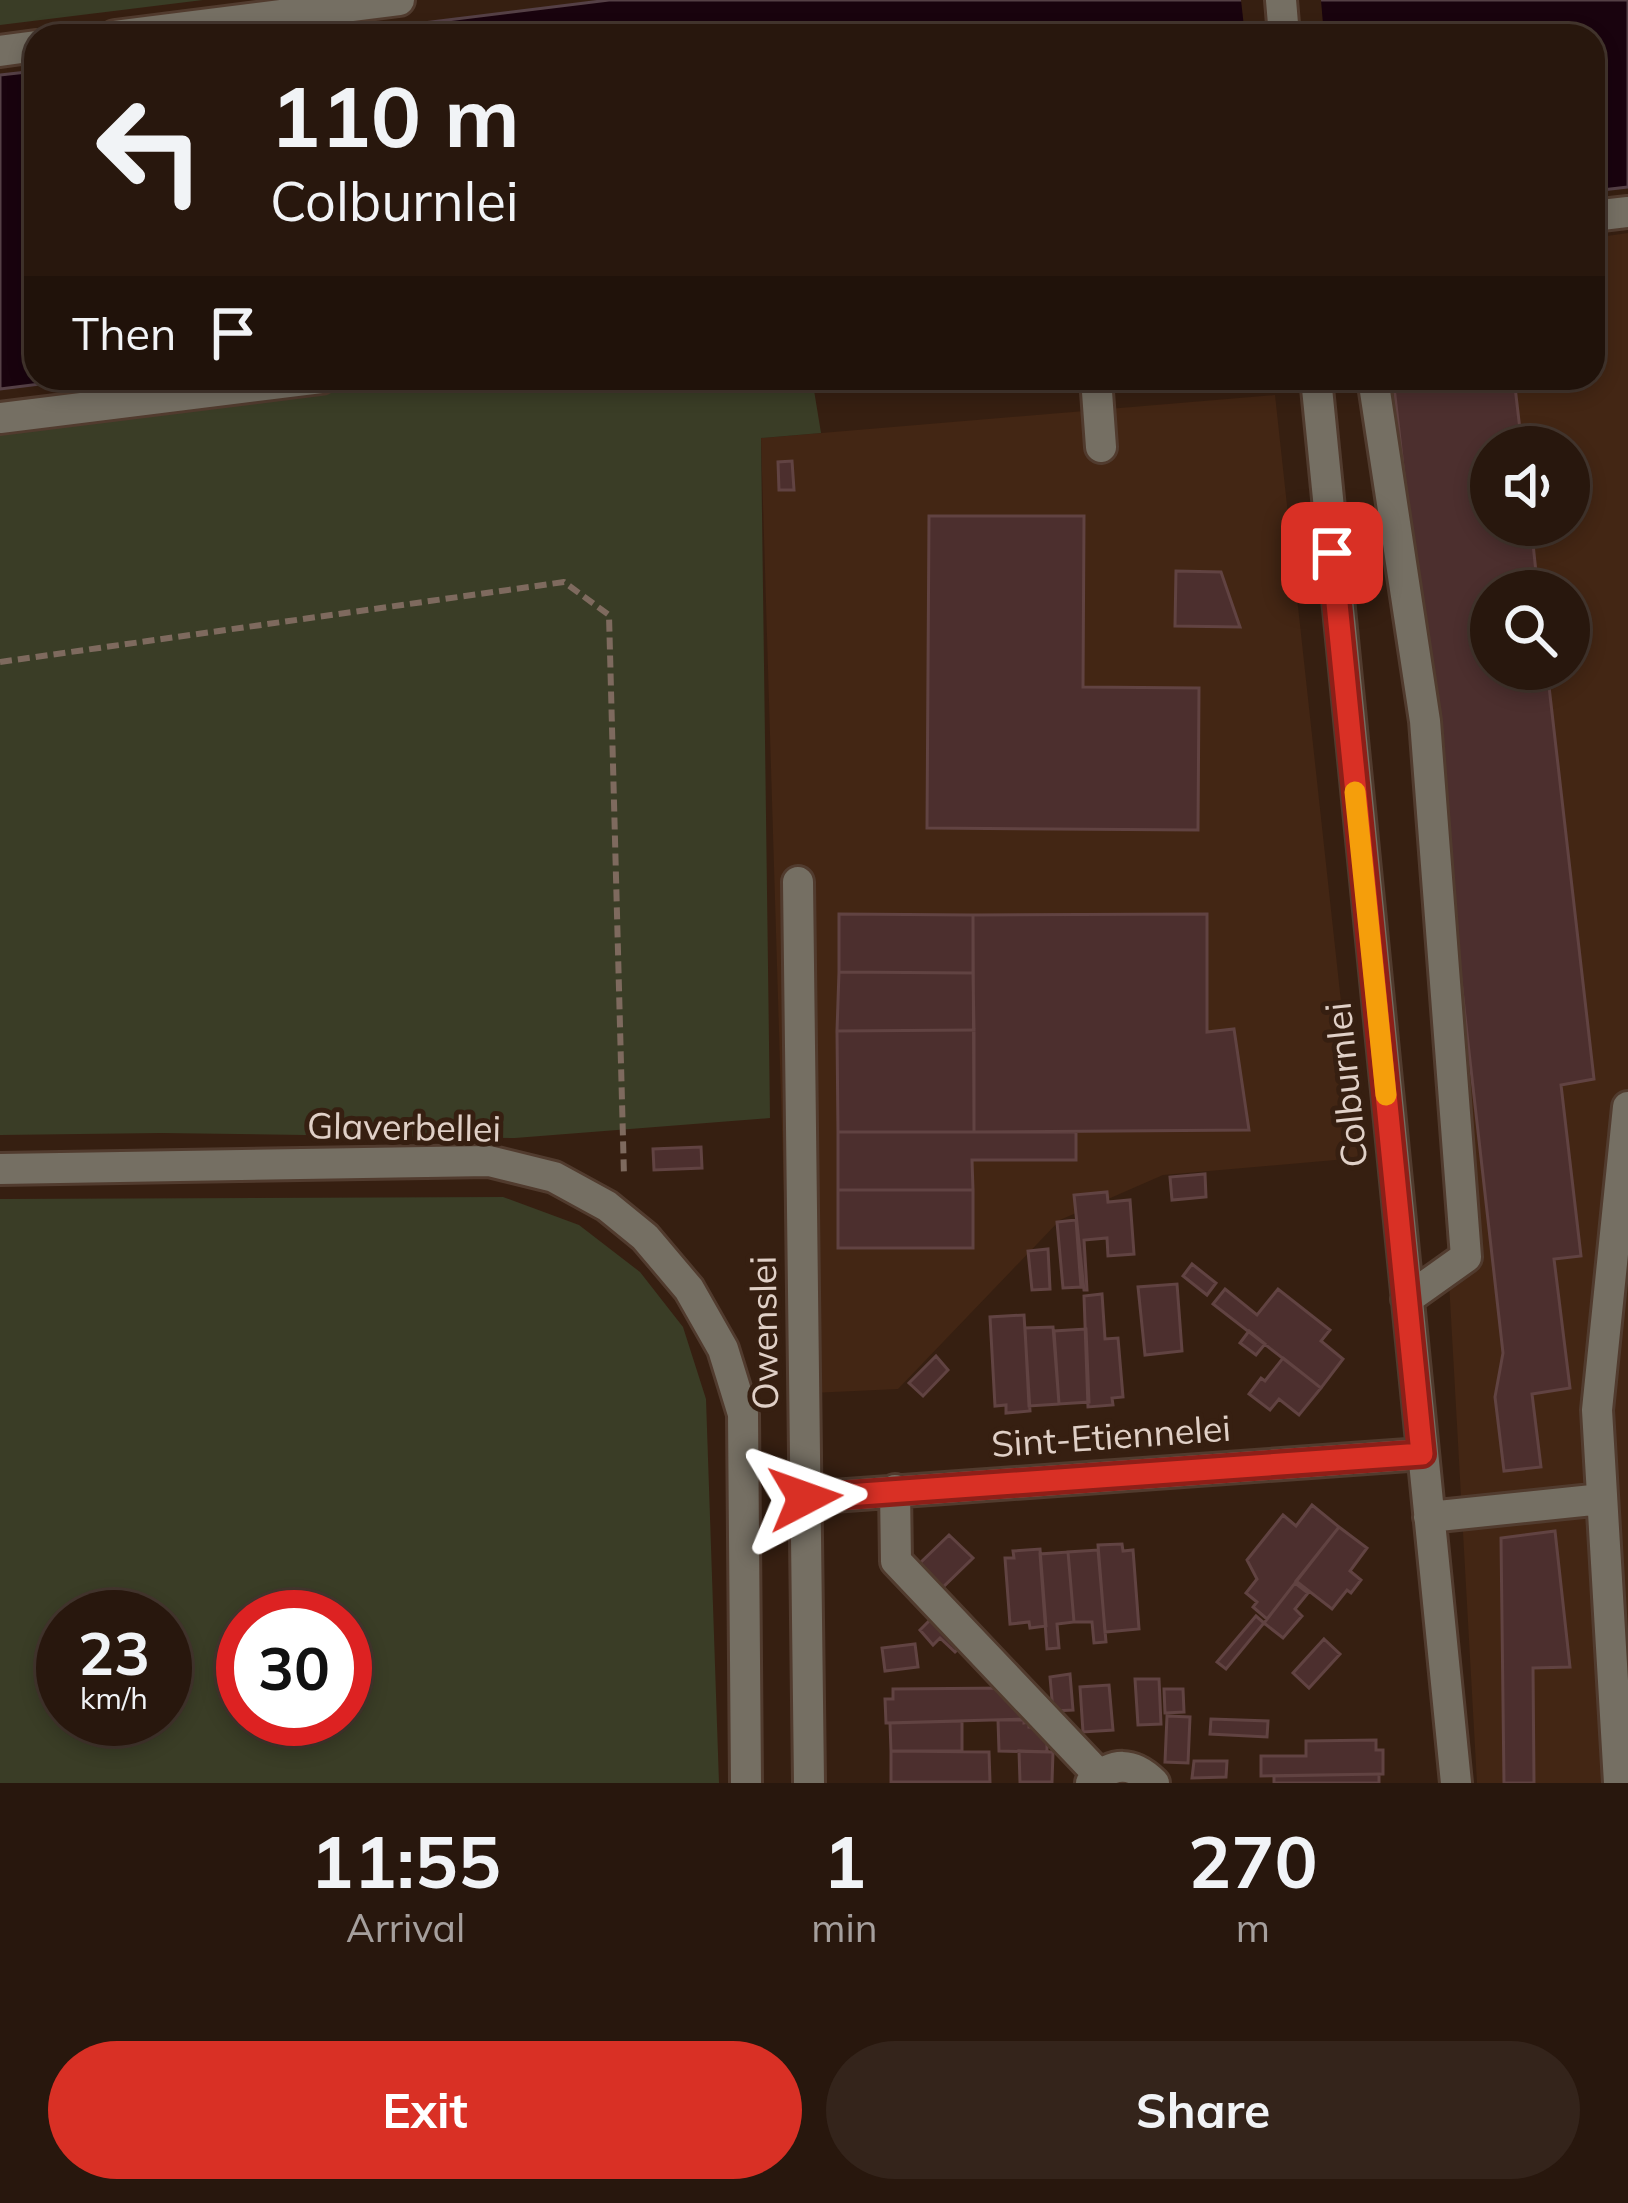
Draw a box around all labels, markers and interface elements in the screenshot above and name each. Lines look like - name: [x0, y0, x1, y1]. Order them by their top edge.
- text: 110 m: [270, 63, 520, 168]
- icon: left: [72, 72, 228, 228]
- text: Colburnlei: [270, 167, 519, 235]
- icon: arrive: [200, 300, 266, 366]
- text: Then: [72, 305, 176, 361]
- map controls: [1470, 426, 1590, 690]
- button: sound: [1470, 426, 1590, 546]
- pin: [1281, 502, 1383, 604]
- icon: arrive: [1299, 520, 1365, 586]
- button: search: [1470, 570, 1590, 690]
- street label: Colburnlei: [1314, 1000, 1377, 1170]
- street label: Glaverbellei: [306, 1102, 502, 1151]
- street label: Owenslei: [740, 1256, 787, 1410]
- street label: Sint-Etiennelei: [990, 1405, 1232, 1466]
- position arrow: [742, 1435, 868, 1561]
- speed limit sign: 30: [216, 1590, 372, 1746]
- text: 23: [78, 1615, 150, 1690]
- text: km/h: [80, 1679, 148, 1717]
- text: 11:55: [310, 1816, 501, 1906]
- text: 1: [823, 1816, 866, 1906]
- text: 270: [1188, 1816, 1318, 1906]
- text: Arrival: [346, 1903, 465, 1952]
- text: min: [811, 1903, 878, 1952]
- text: m: [1236, 1903, 1270, 1952]
- button: Exit: [48, 2041, 802, 2179]
- button: Share: [826, 2041, 1580, 2179]

